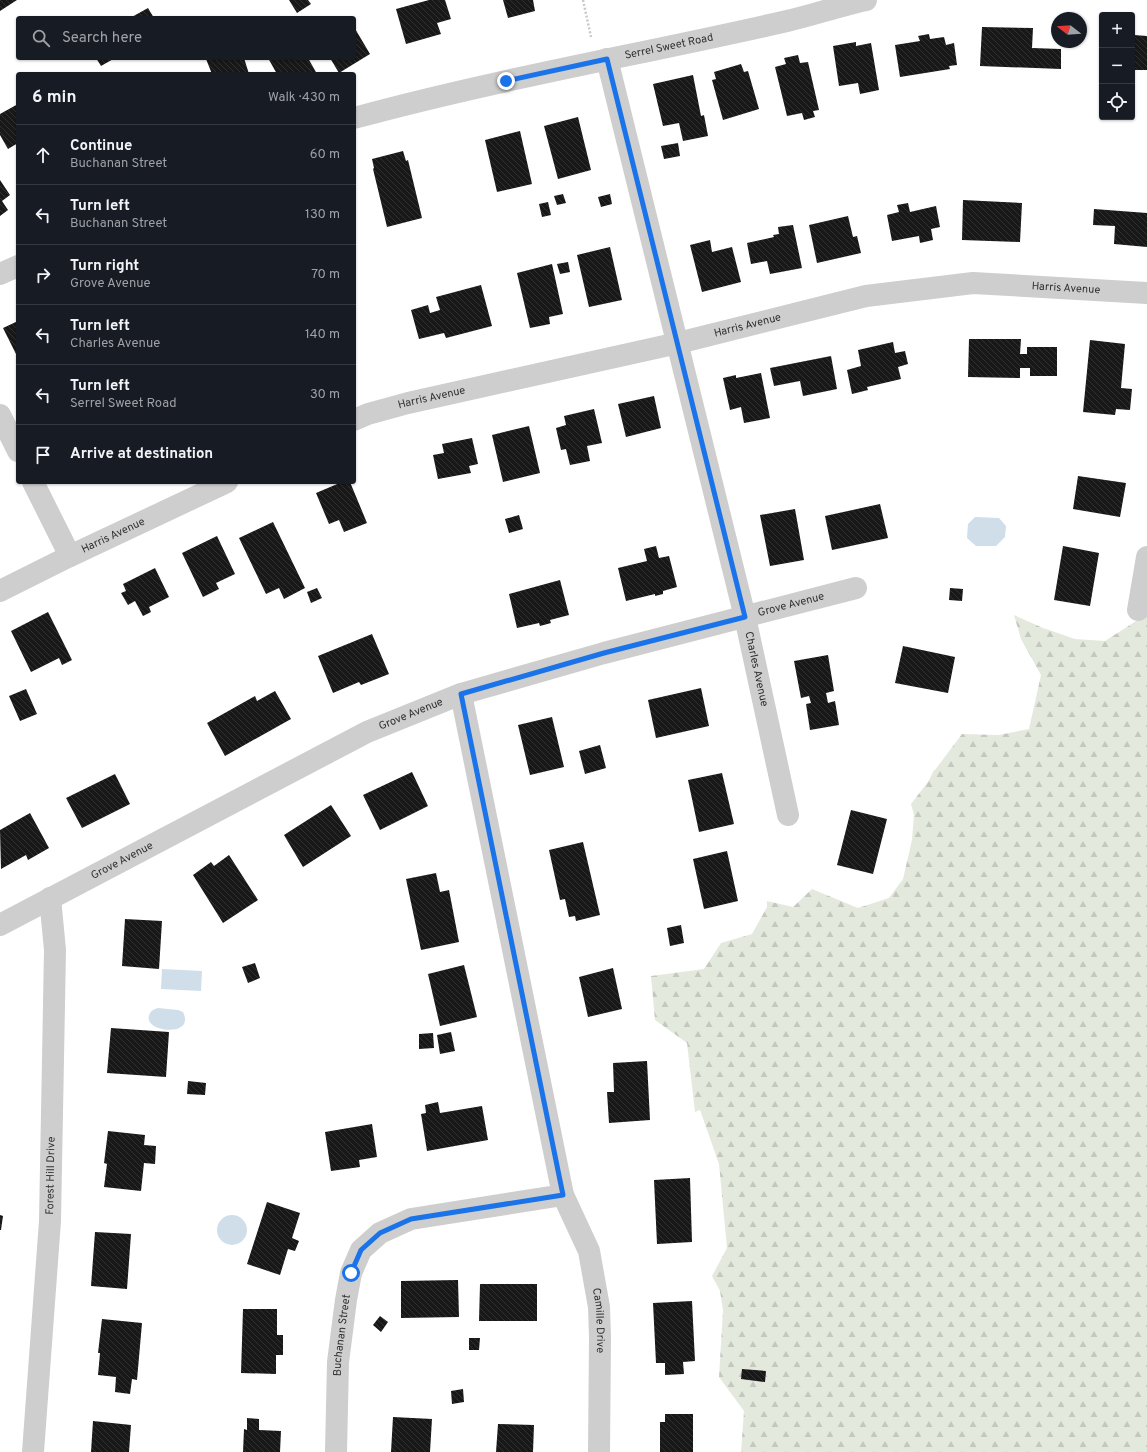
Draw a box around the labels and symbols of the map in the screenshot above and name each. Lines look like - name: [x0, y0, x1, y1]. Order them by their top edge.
- north arrow: [1051, 12, 1087, 48]
- street label: Serrel Sweet Road: [623, 30, 715, 63]
- route end: [497, 72, 515, 90]
- street label: Harris Avenue: [1031, 279, 1101, 297]
- street label: Harris Avenue: [713, 310, 783, 341]
- street label: Harris Avenue: [396, 383, 467, 412]
- street label: Harris Avenue: [79, 515, 147, 557]
- street label: Grove Avenue: [756, 589, 826, 620]
- street label: Charles Avenue: [741, 630, 771, 708]
- street label: Grove Avenue: [377, 695, 445, 734]
- street label: Grove Avenue: [89, 839, 156, 883]
- street label: Forest Hill Drive: [43, 1136, 59, 1215]
- route start: [342, 1264, 360, 1282]
- street label: Camille Drive: [589, 1287, 607, 1353]
- street label: Buchanan Street: [331, 1293, 354, 1376]

